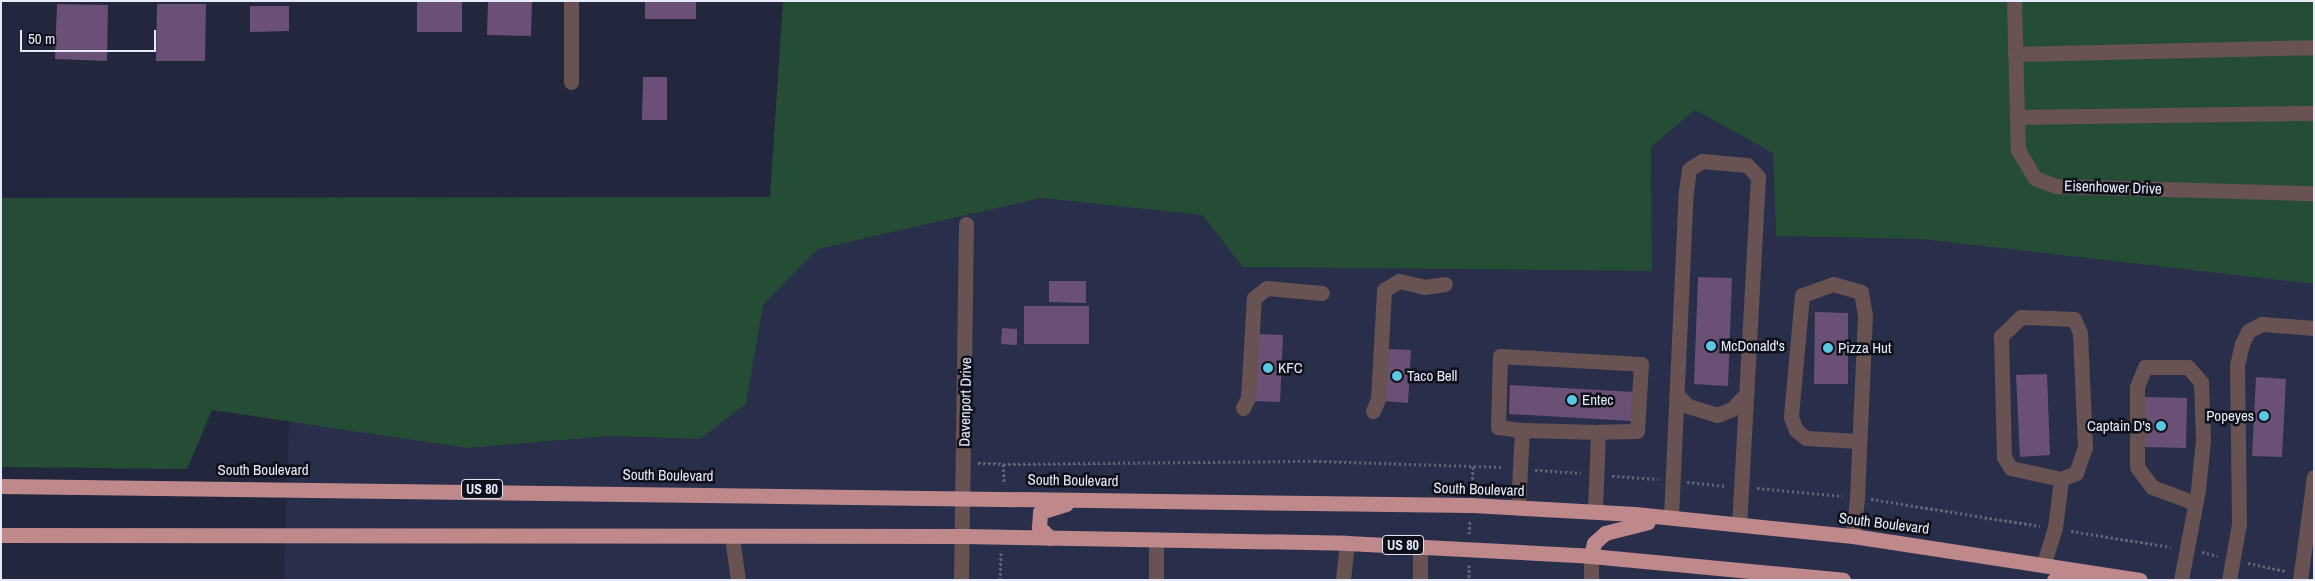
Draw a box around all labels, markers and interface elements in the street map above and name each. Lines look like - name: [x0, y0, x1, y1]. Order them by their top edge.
- scale bar: [22, 20, 159, 52]
- text: 50 m: [28, 28, 55, 49]
- street label: Eisenhower Drive: [2064, 176, 2162, 198]
- place label: McDonald's: [1721, 337, 1785, 355]
- place label: Pizza Hut: [1838, 339, 1891, 357]
- marker: McDonald's: [1705, 340, 1717, 352]
- marker: Pizza Hut: [1822, 342, 1834, 354]
- street label: Davenport Drive: [955, 357, 975, 447]
- place label: KFC: [1278, 359, 1303, 377]
- marker: KFC: [1262, 362, 1274, 374]
- place label: Taco Bell: [1407, 367, 1457, 385]
- marker: Taco Bell: [1391, 370, 1403, 382]
- place label: Entec: [1582, 391, 1613, 409]
- marker: Entec: [1566, 394, 1578, 406]
- place label: Popeyes: [2206, 407, 2254, 425]
- marker: Popeyes: [2258, 410, 2270, 422]
- place label: Captain D's: [2087, 417, 2151, 435]
- marker: Captain D's: [2155, 420, 2167, 432]
- street label: South Boulevard: [218, 461, 308, 479]
- street label: South Boulevard: [622, 465, 714, 485]
- street label: South Boulevard: [1027, 470, 1119, 490]
- road number: US 80: [461, 478, 503, 500]
- street label: South Boulevard: [1433, 478, 1525, 500]
- street label: South Boulevard: [1838, 509, 1930, 537]
- road number: US 80: [1382, 534, 1424, 556]

